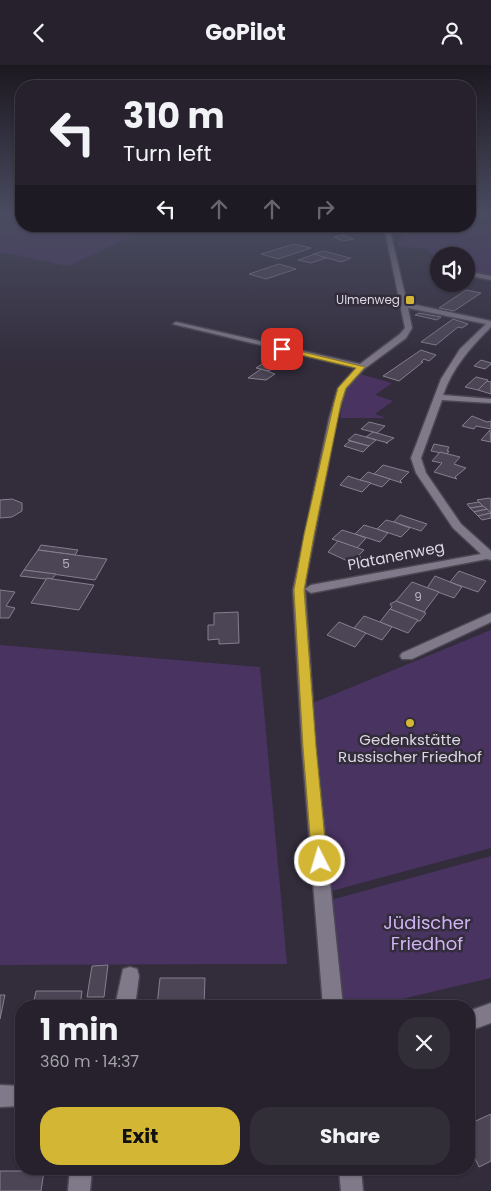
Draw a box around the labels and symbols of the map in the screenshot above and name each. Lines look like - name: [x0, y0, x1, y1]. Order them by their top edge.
- place label: Ulmenweg: [336, 291, 400, 308]
- marker: Ulmenweg: [404, 294, 416, 306]
- pin: [261, 328, 303, 370]
- street label: Platanenweg: [346, 536, 446, 575]
- house number: 5: [62, 555, 70, 572]
- house number: 9: [414, 588, 422, 605]
- marker: Gedenkstätte Russischer Friedhof: [404, 717, 416, 729]
- place label: Gedenkstätte Russischer Friedhof: [338, 729, 482, 767]
- position arrow: [293, 834, 345, 886]
- park label: Jüdischer Friedhof: [383, 910, 471, 956]

